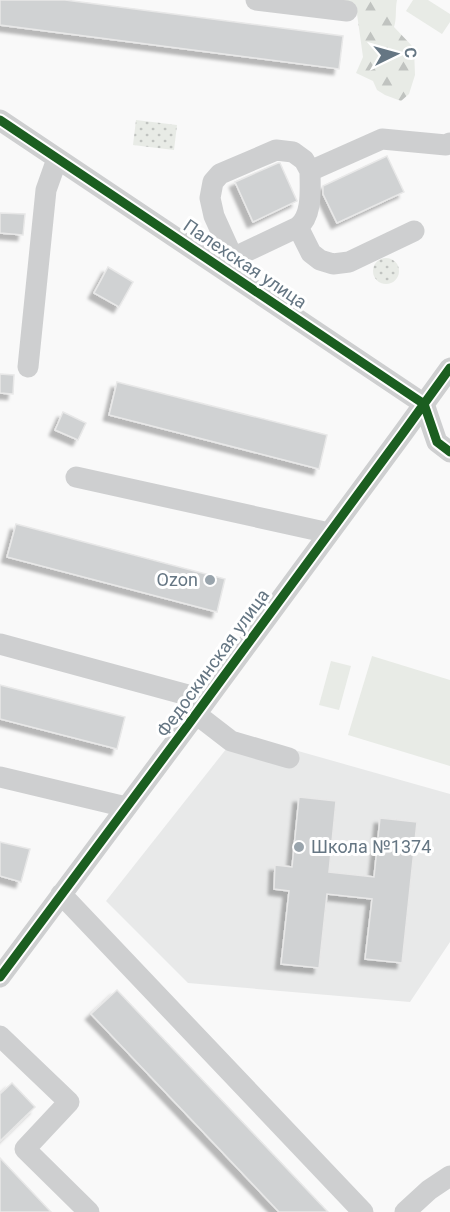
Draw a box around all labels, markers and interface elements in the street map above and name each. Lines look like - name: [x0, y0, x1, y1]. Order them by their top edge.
- north arrow: [366, 24, 426, 84]
- text: С: [401, 47, 420, 59]
- street label: Палехская улица: [180, 215, 311, 313]
- place label: Ozon: [157, 569, 198, 590]
- marker: Ozon: [203, 573, 217, 587]
- street label: Федоскинская улица: [152, 585, 273, 741]
- place label: Школа №1374: [311, 836, 431, 857]
- marker: Школа №1374: [292, 840, 306, 854]

